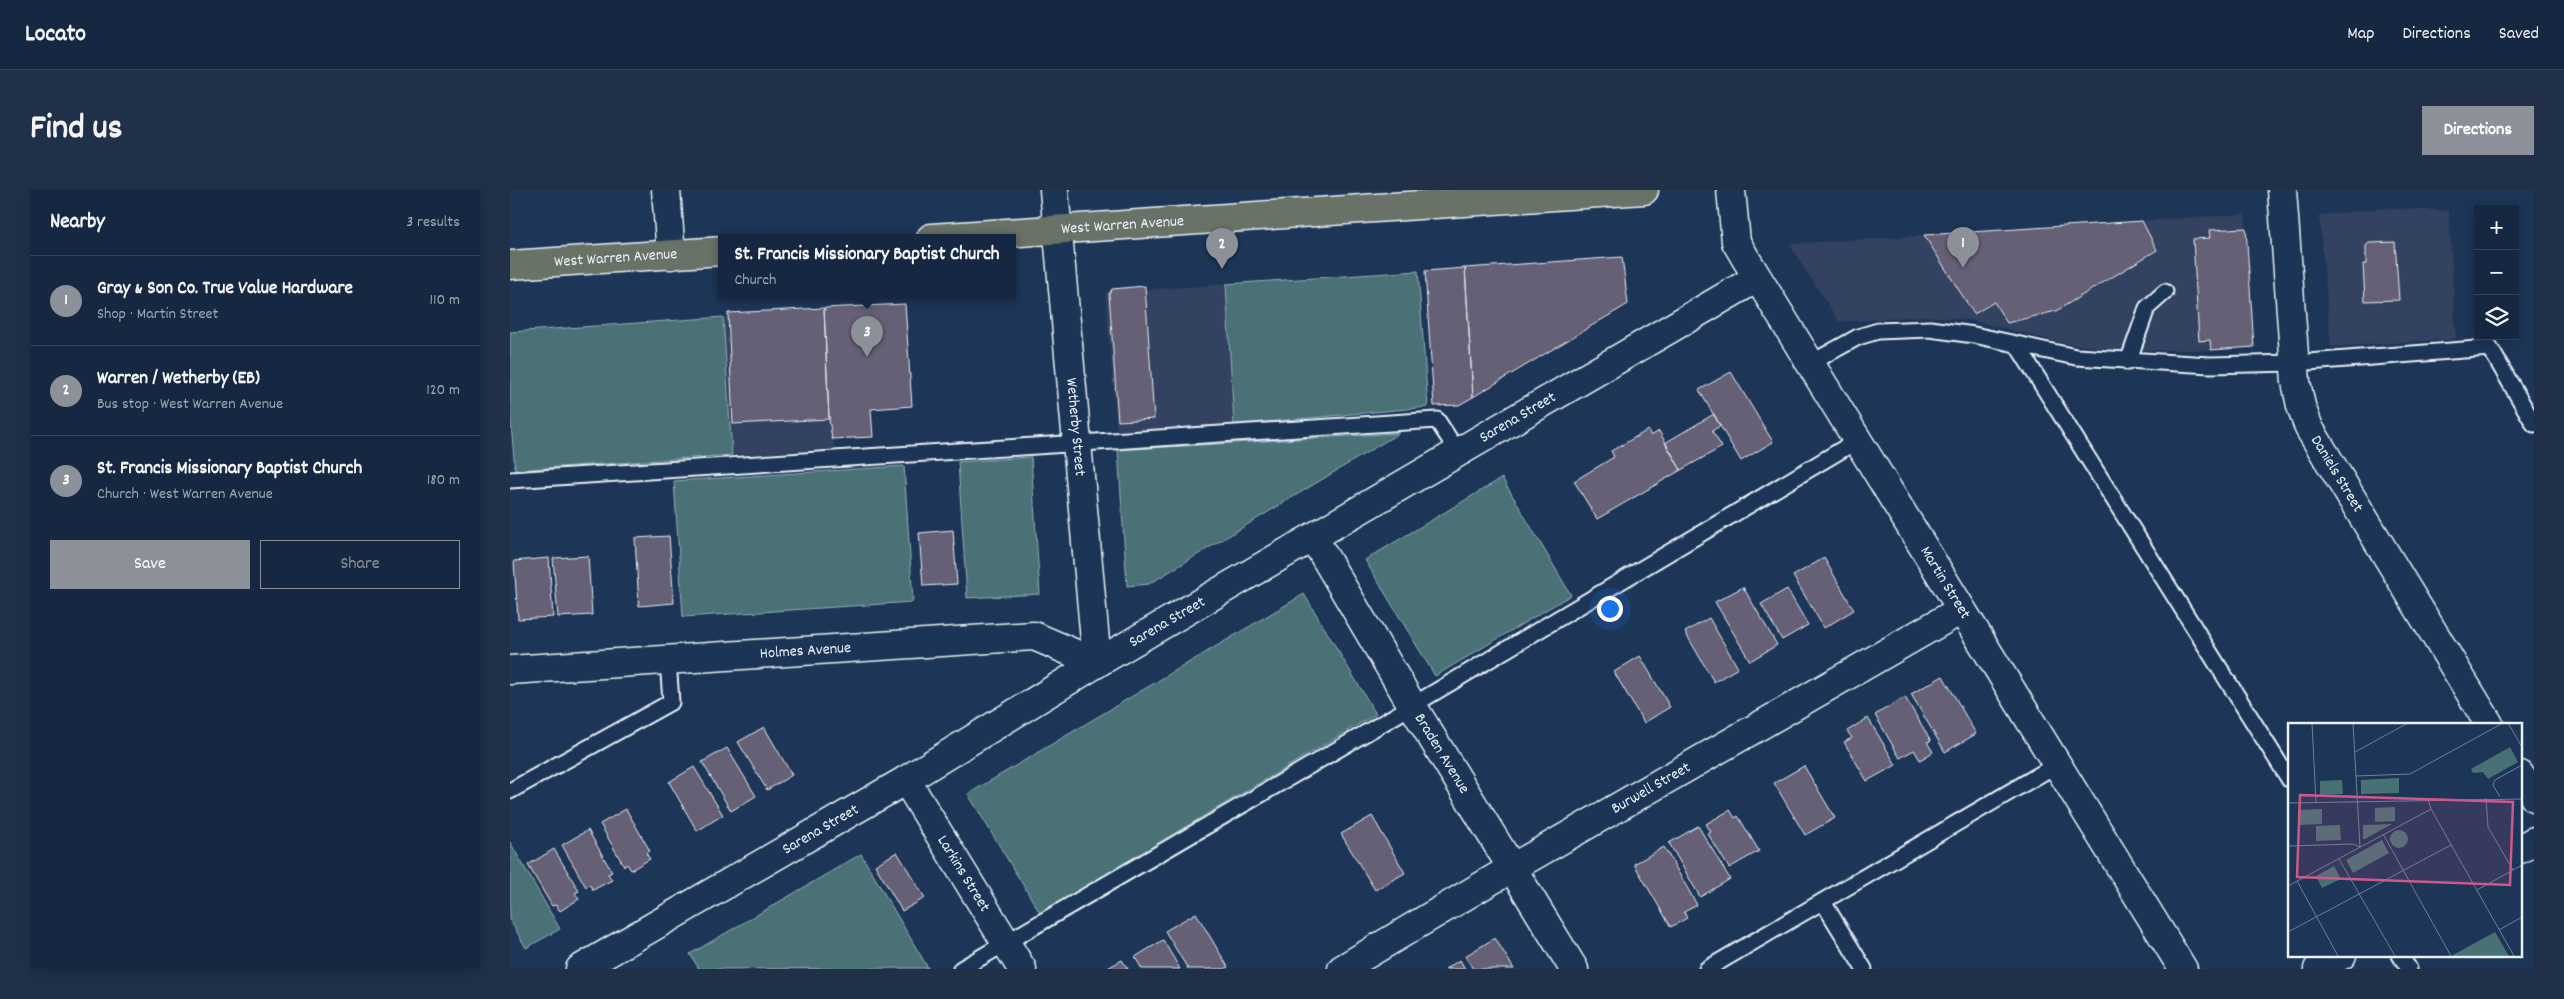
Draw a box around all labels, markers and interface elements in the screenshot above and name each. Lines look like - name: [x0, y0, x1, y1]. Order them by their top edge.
- text: Locato: [25, 18, 86, 52]
- text: Map: [2347, 22, 2374, 47]
- text: Directions: [2402, 22, 2471, 47]
- text: Saved: [2499, 22, 2539, 47]
- text: Find us: [30, 105, 122, 155]
- button: Directions: [2422, 106, 2534, 155]
- map controls: [2474, 205, 2519, 340]
- button: +: [2474, 205, 2519, 250]
- text: Nearby: [50, 208, 105, 238]
- street label: West Warren Avenue: [1060, 209, 1185, 241]
- text: 3 results: [406, 211, 460, 234]
- pin: 1: [1947, 227, 1979, 268]
- pin: 2: [1206, 228, 1238, 269]
- popup: [718, 234, 1016, 299]
- street label: West Warren Avenue: [554, 242, 678, 274]
- text: St. Francis Missionary Baptist Church: [734, 242, 1000, 269]
- button: −: [2474, 250, 2519, 295]
- text: Church: [734, 269, 776, 292]
- text: Gray & Son Co. True Value Hardware: [97, 276, 353, 303]
- text: 1: [64, 289, 68, 312]
- text: 110 m: [430, 289, 460, 312]
- button: layers: [2474, 295, 2519, 340]
- text: Shop · Martin Street: [97, 303, 218, 326]
- pin: 3: [851, 316, 883, 357]
- text: Warren / Wetherby (EB): [97, 366, 260, 393]
- street label: Wetherby Street: [1060, 377, 1091, 477]
- text: 2: [63, 379, 70, 402]
- text: 120 m: [426, 379, 460, 402]
- street label: Sarena Street: [1475, 386, 1560, 449]
- text: Bus stop · West Warren Avenue: [97, 393, 283, 416]
- street label: Daniels Street: [2305, 431, 2369, 517]
- text: St. Francis Missionary Baptist Church: [97, 456, 362, 483]
- text: 3: [62, 469, 70, 492]
- text: 180 m: [427, 469, 460, 492]
- text: Church · West Warren Avenue: [97, 483, 273, 506]
- button: Save: [50, 540, 250, 589]
- button: Share: [260, 540, 460, 589]
- street label: Martin Street: [1914, 542, 1976, 624]
- street label: Sarena Street: [1125, 591, 1210, 653]
- your location: [1597, 596, 1623, 622]
- street label: Holmes Avenue: [759, 636, 852, 665]
- street label: Braden Avenue: [1408, 709, 1475, 798]
- inset map: [2288, 723, 2521, 956]
- street label: Burwell Street: [1607, 756, 1695, 820]
- street label: Sarena Street: [778, 798, 863, 861]
- street label: Larkins Street: [931, 831, 996, 917]

